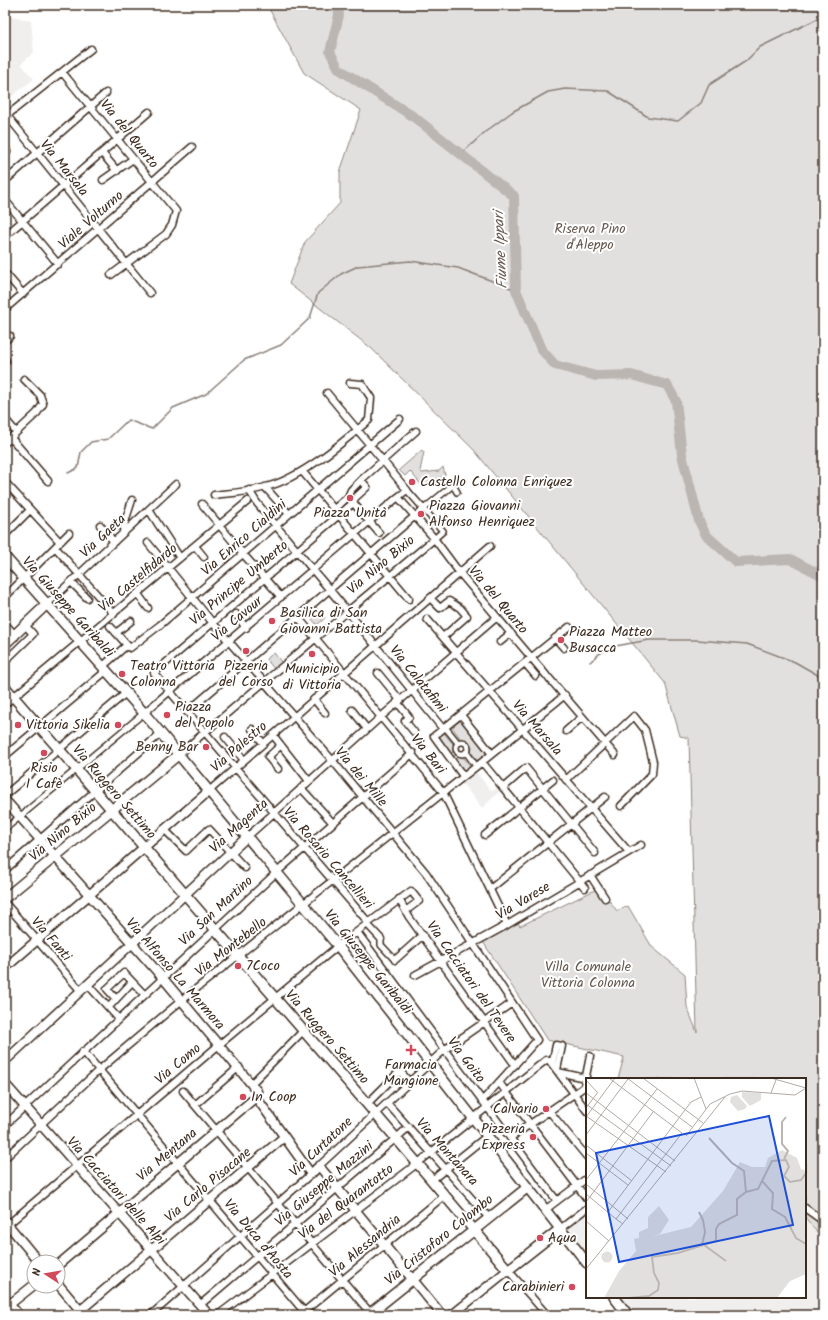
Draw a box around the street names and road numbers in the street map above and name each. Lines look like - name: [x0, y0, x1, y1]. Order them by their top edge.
- street label: Via del Quarto: [94, 94, 164, 174]
- street label: Via Marsala: [34, 135, 94, 201]
- street label: Viale Volturno: [53, 185, 129, 255]
- street label: Via Enrico Cialdini: [196, 494, 292, 582]
- street label: Via Gaeta: [75, 509, 131, 563]
- street label: Via Nino Bixio: [342, 530, 420, 600]
- street label: Via Principe Umberto: [185, 535, 293, 631]
- street label: Via Castelfidardo: [93, 538, 183, 618]
- street label: Via Giuseppe Garibaldi: [16, 551, 120, 663]
- street label: Via del Quarto: [463, 561, 533, 639]
- street label: Via Cavour: [206, 590, 269, 647]
- street label: Via Calatafimi: [384, 640, 453, 718]
- street label: Via Marsala: [506, 695, 568, 761]
- street label: Via Palestro: [206, 716, 272, 778]
- street label: Via Bari: [405, 729, 452, 779]
- street label: Via Ruggero Settimo: [67, 740, 161, 844]
- street label: Via dei Mille: [329, 742, 393, 812]
- street label: Via Magenta: [205, 793, 273, 859]
- street label: Via Nino Bixio: [24, 797, 102, 867]
- street label: Via Rosario Cancellieri: [277, 802, 379, 915]
- street label: Via San Martino: [174, 871, 258, 951]
- street label: Via Varese: [492, 876, 555, 926]
- street label: Via Giuseppe Garibaldi: [319, 905, 418, 1020]
- street label: Via Fanti: [25, 912, 77, 967]
- street label: Via Montebello: [190, 912, 272, 982]
- street label: Via Alfonso La Marmora: [120, 913, 230, 1035]
- street label: Via Cacciatori del Tevere: [420, 916, 522, 1048]
- street label: Via Ruggero Settimo: [280, 985, 374, 1089]
- street label: Via Goito: [441, 1032, 491, 1088]
- street label: Via Como: [150, 1038, 206, 1090]
- street label: Via Curtatone: [284, 1111, 358, 1182]
- street label: Via Montanara: [410, 1113, 484, 1191]
- street label: Via Mentana: [132, 1123, 202, 1187]
- street label: Via Cacciatori delle Alpi: [61, 1132, 171, 1251]
- street label: Via Giuseppe Mazzini: [270, 1136, 379, 1232]
- street label: Via Carlo Pisacane: [160, 1141, 257, 1228]
- street label: Via del Quarantotto: [293, 1159, 399, 1245]
- street label: Via Cristoforo Colombo: [380, 1189, 498, 1291]
- street label: Via Duca d'Aosta: [218, 1194, 298, 1284]
- street label: Via Alessandria: [324, 1209, 406, 1283]

